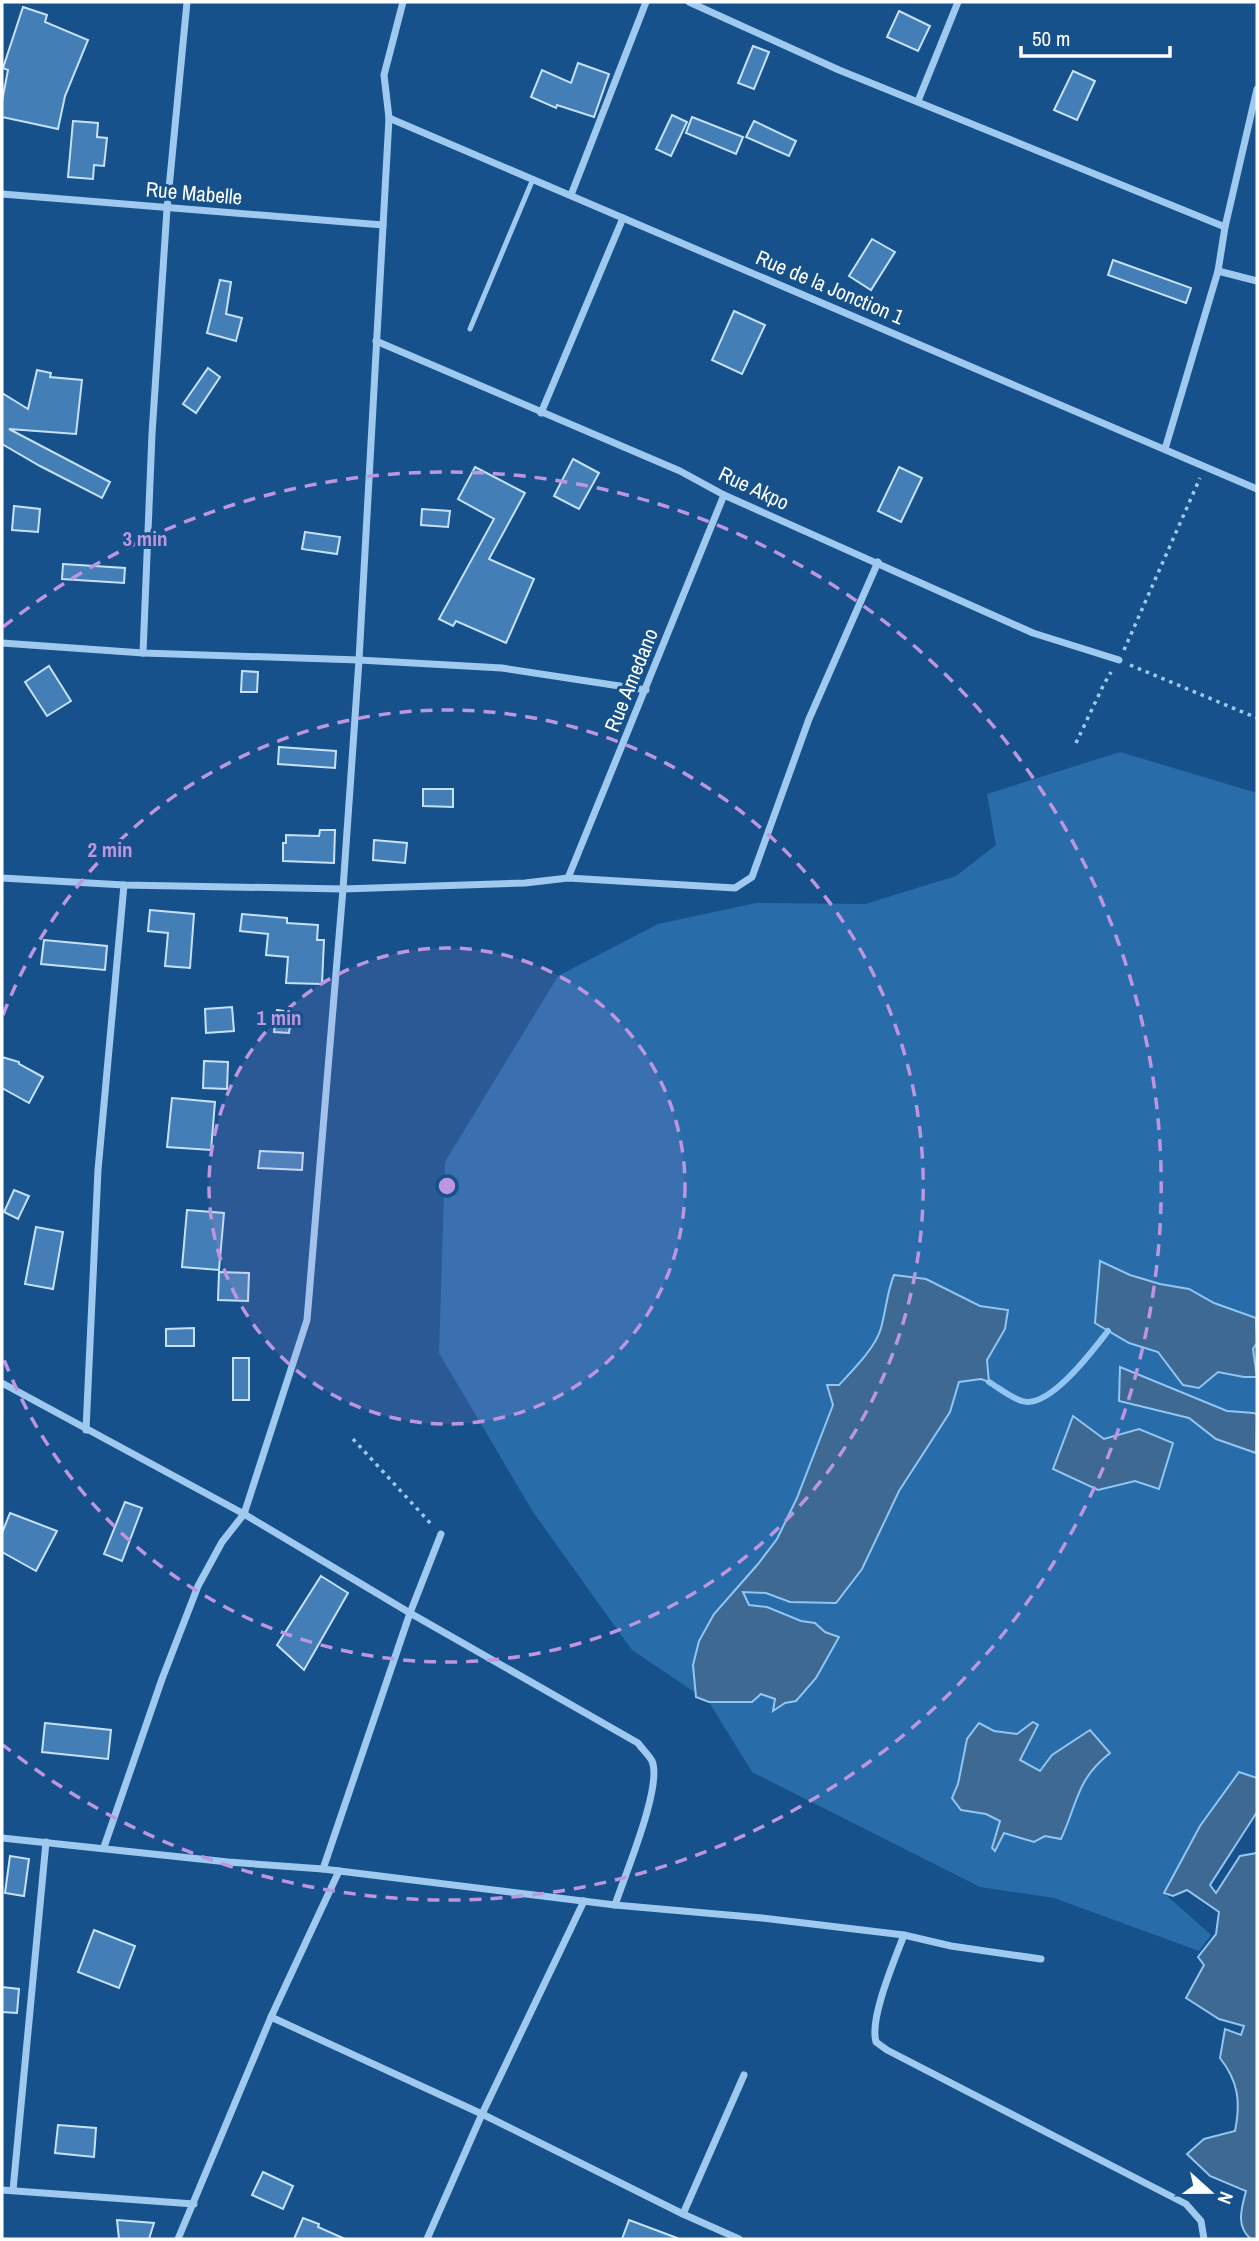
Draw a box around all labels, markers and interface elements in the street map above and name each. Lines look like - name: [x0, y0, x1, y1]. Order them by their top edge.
- scale bar: [1021, 14, 1170, 58]
- text: 50 m: [1032, 24, 1070, 53]
- street label: Rue Mabelle: [145, 174, 243, 212]
- street label: Rue de la Jonction 1: [752, 243, 909, 331]
- street label: Rue Akpo: [714, 459, 794, 517]
- text: 3 min: [123, 524, 167, 553]
- street label: Rue Amedano: [597, 624, 665, 736]
- text: 2 min: [88, 835, 132, 864]
- text: 1 min: [257, 1003, 301, 1032]
- centre of rings: [435, 1174, 459, 1198]
- north arrow: [1175, 2157, 1245, 2227]
- text: N: [1212, 2188, 1240, 2208]

